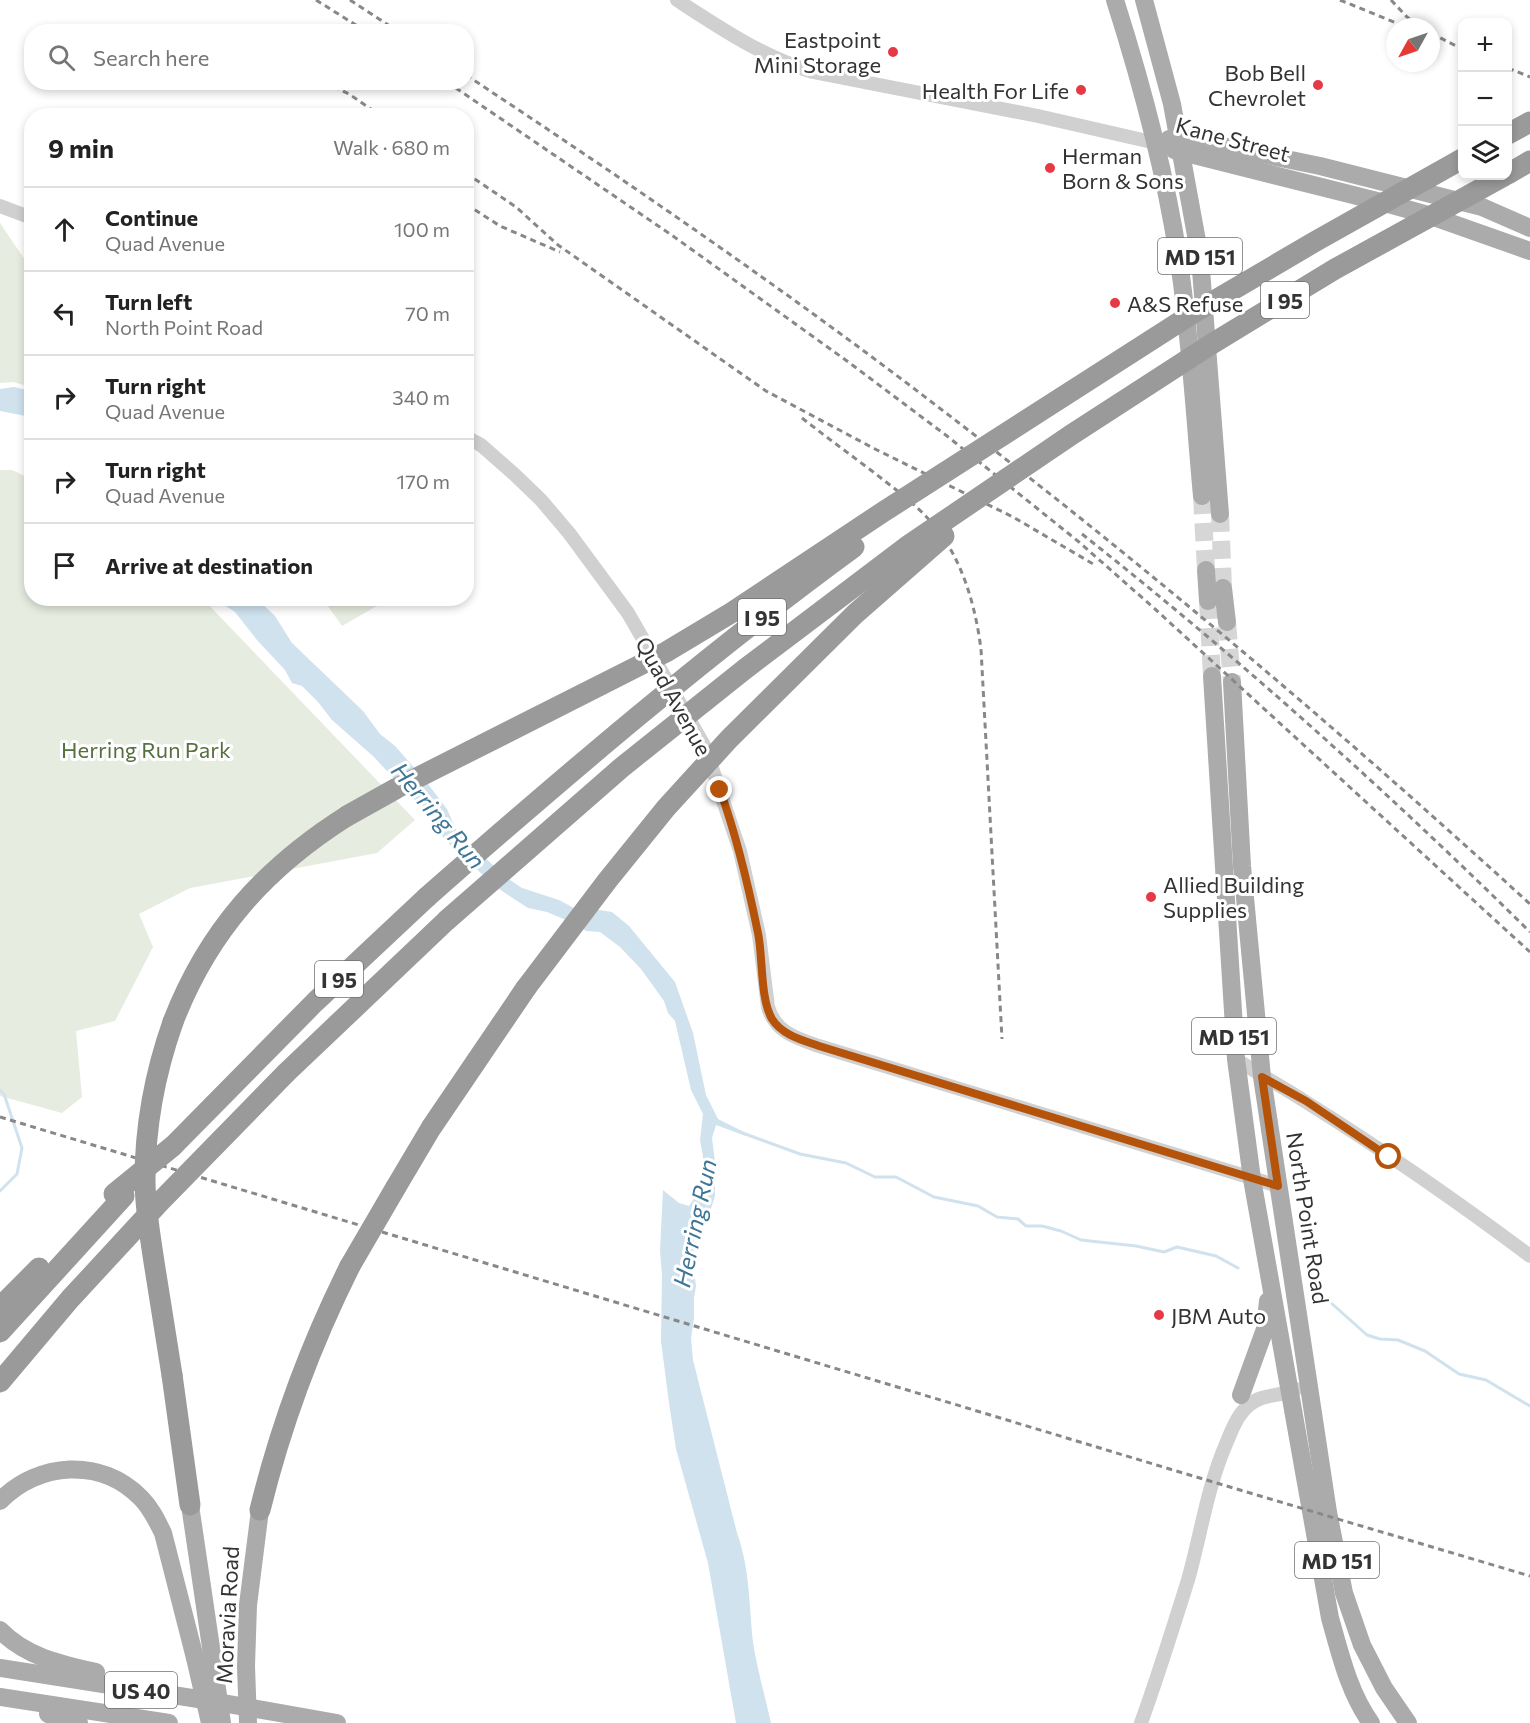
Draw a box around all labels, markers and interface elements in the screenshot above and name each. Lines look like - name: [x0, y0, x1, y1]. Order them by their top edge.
- north arrow: [1386, 18, 1440, 72]
- map controls: [1458, 18, 1512, 180]
- button: +: [1458, 18, 1512, 72]
- search box: [24, 24, 474, 90]
- place label: Eastpoint Mini Storage: [754, 26, 881, 78]
- icon: search: [45, 41, 78, 74]
- text: Search here: [93, 44, 209, 71]
- marker: Eastpoint Mini Storage: [886, 45, 900, 59]
- place label: Bob Bell Chevrolet: [1208, 59, 1306, 111]
- button: −: [1458, 72, 1512, 126]
- place label: Health For Life: [922, 77, 1069, 104]
- marker: Bob Bell Chevrolet: [1311, 78, 1325, 92]
- marker: Health For Life: [1074, 83, 1088, 97]
- street label: Kane Street: [1173, 111, 1293, 167]
- button: layers: [1458, 126, 1512, 180]
- text: 9 min: [48, 132, 114, 163]
- text: Walk · 680 m: [333, 135, 450, 159]
- place label: Herman Born & Sons: [1062, 142, 1184, 194]
- marker: Herman Born & Sons: [1043, 161, 1057, 175]
- text: Continue: [105, 204, 198, 231]
- icon: ahead: [48, 213, 81, 246]
- text: 100 m: [394, 217, 450, 241]
- text: Quad Avenue: [105, 231, 225, 255]
- road number: MD 151: [1158, 238, 1242, 274]
- road number: I 95: [1261, 282, 1309, 318]
- text: Turn left: [105, 288, 192, 315]
- place label: A&S Refuse: [1127, 290, 1243, 317]
- marker: A&S Refuse: [1108, 296, 1122, 310]
- icon: left: [48, 297, 81, 330]
- text: 70 m: [405, 301, 450, 325]
- text: North Point Road: [105, 315, 263, 339]
- text: Turn right: [105, 372, 206, 399]
- icon: right: [48, 381, 81, 414]
- text: 340 m: [392, 385, 450, 409]
- text: Quad Avenue: [105, 399, 225, 423]
- text: Turn right: [105, 456, 206, 483]
- icon: right: [48, 465, 81, 498]
- text: 170 m: [397, 469, 450, 493]
- text: Quad Avenue: [105, 483, 225, 507]
- icon: arrive: [48, 549, 81, 582]
- text: Arrive at destination: [105, 552, 313, 579]
- road number: I 95: [738, 599, 786, 635]
- street label: Quad Avenue: [630, 632, 718, 760]
- park label: Herring Run Park: [61, 736, 231, 763]
- water label: Herring Run: [386, 756, 492, 874]
- route end: [706, 776, 732, 802]
- place label: Allied Building Supplies: [1163, 871, 1304, 923]
- marker: Allied Building Supplies: [1144, 890, 1158, 904]
- road number: I 95: [315, 961, 363, 997]
- road number: MD 151: [1192, 1018, 1276, 1054]
- street label: North Point Road: [1281, 1130, 1335, 1306]
- route start: [1375, 1143, 1401, 1169]
- water label: Herring Run: [666, 1156, 722, 1290]
- place label: JBM Auto: [1171, 1302, 1266, 1329]
- marker: JBM Auto: [1152, 1308, 1166, 1322]
- road number: MD 151: [1295, 1542, 1379, 1578]
- street label: Moravia Road: [210, 1545, 244, 1685]
- road number: US 40: [105, 1672, 177, 1708]

